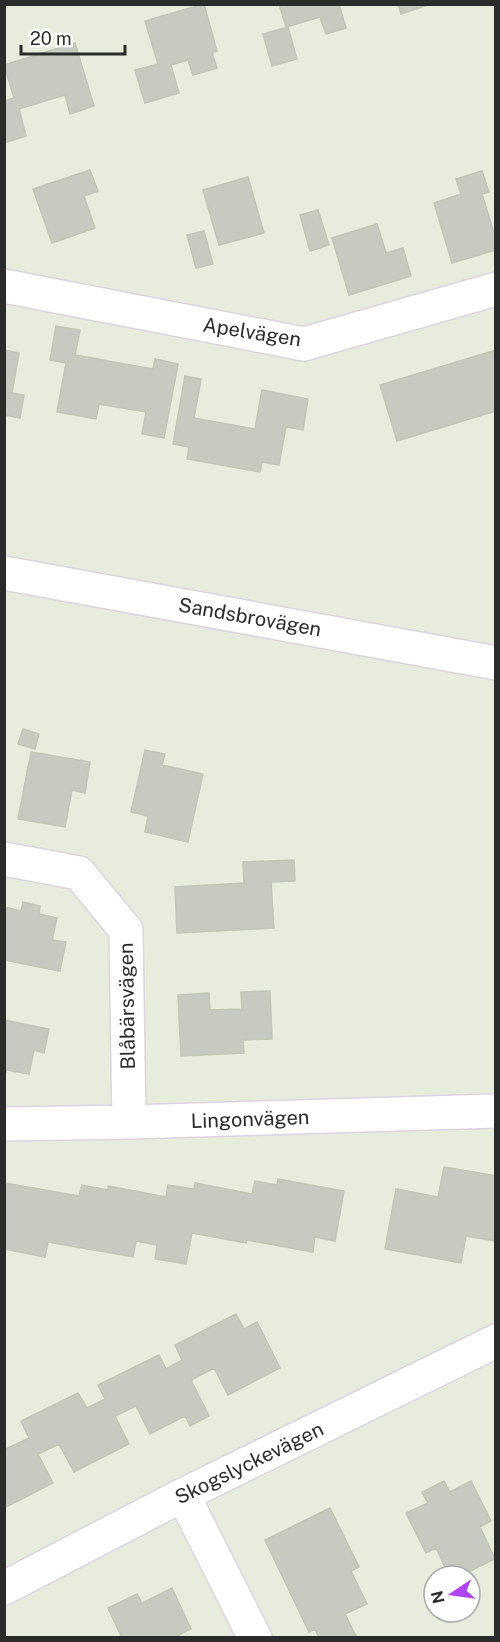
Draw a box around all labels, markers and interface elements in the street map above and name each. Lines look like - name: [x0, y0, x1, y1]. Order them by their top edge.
- scale bar: [21, 18, 124, 56]
- text: 20 m: [30, 28, 72, 49]
- street label: Apelvägen: [201, 312, 303, 352]
- street label: Sandsbrovägen: [177, 593, 323, 641]
- street label: Blåbärsvägen: [114, 942, 140, 1070]
- street label: Lingonvägen: [190, 1105, 310, 1133]
- street label: Skogslyckevägen: [171, 1417, 327, 1509]
- north arrow: [422, 1564, 482, 1624]
- text: N: [427, 1589, 449, 1605]

